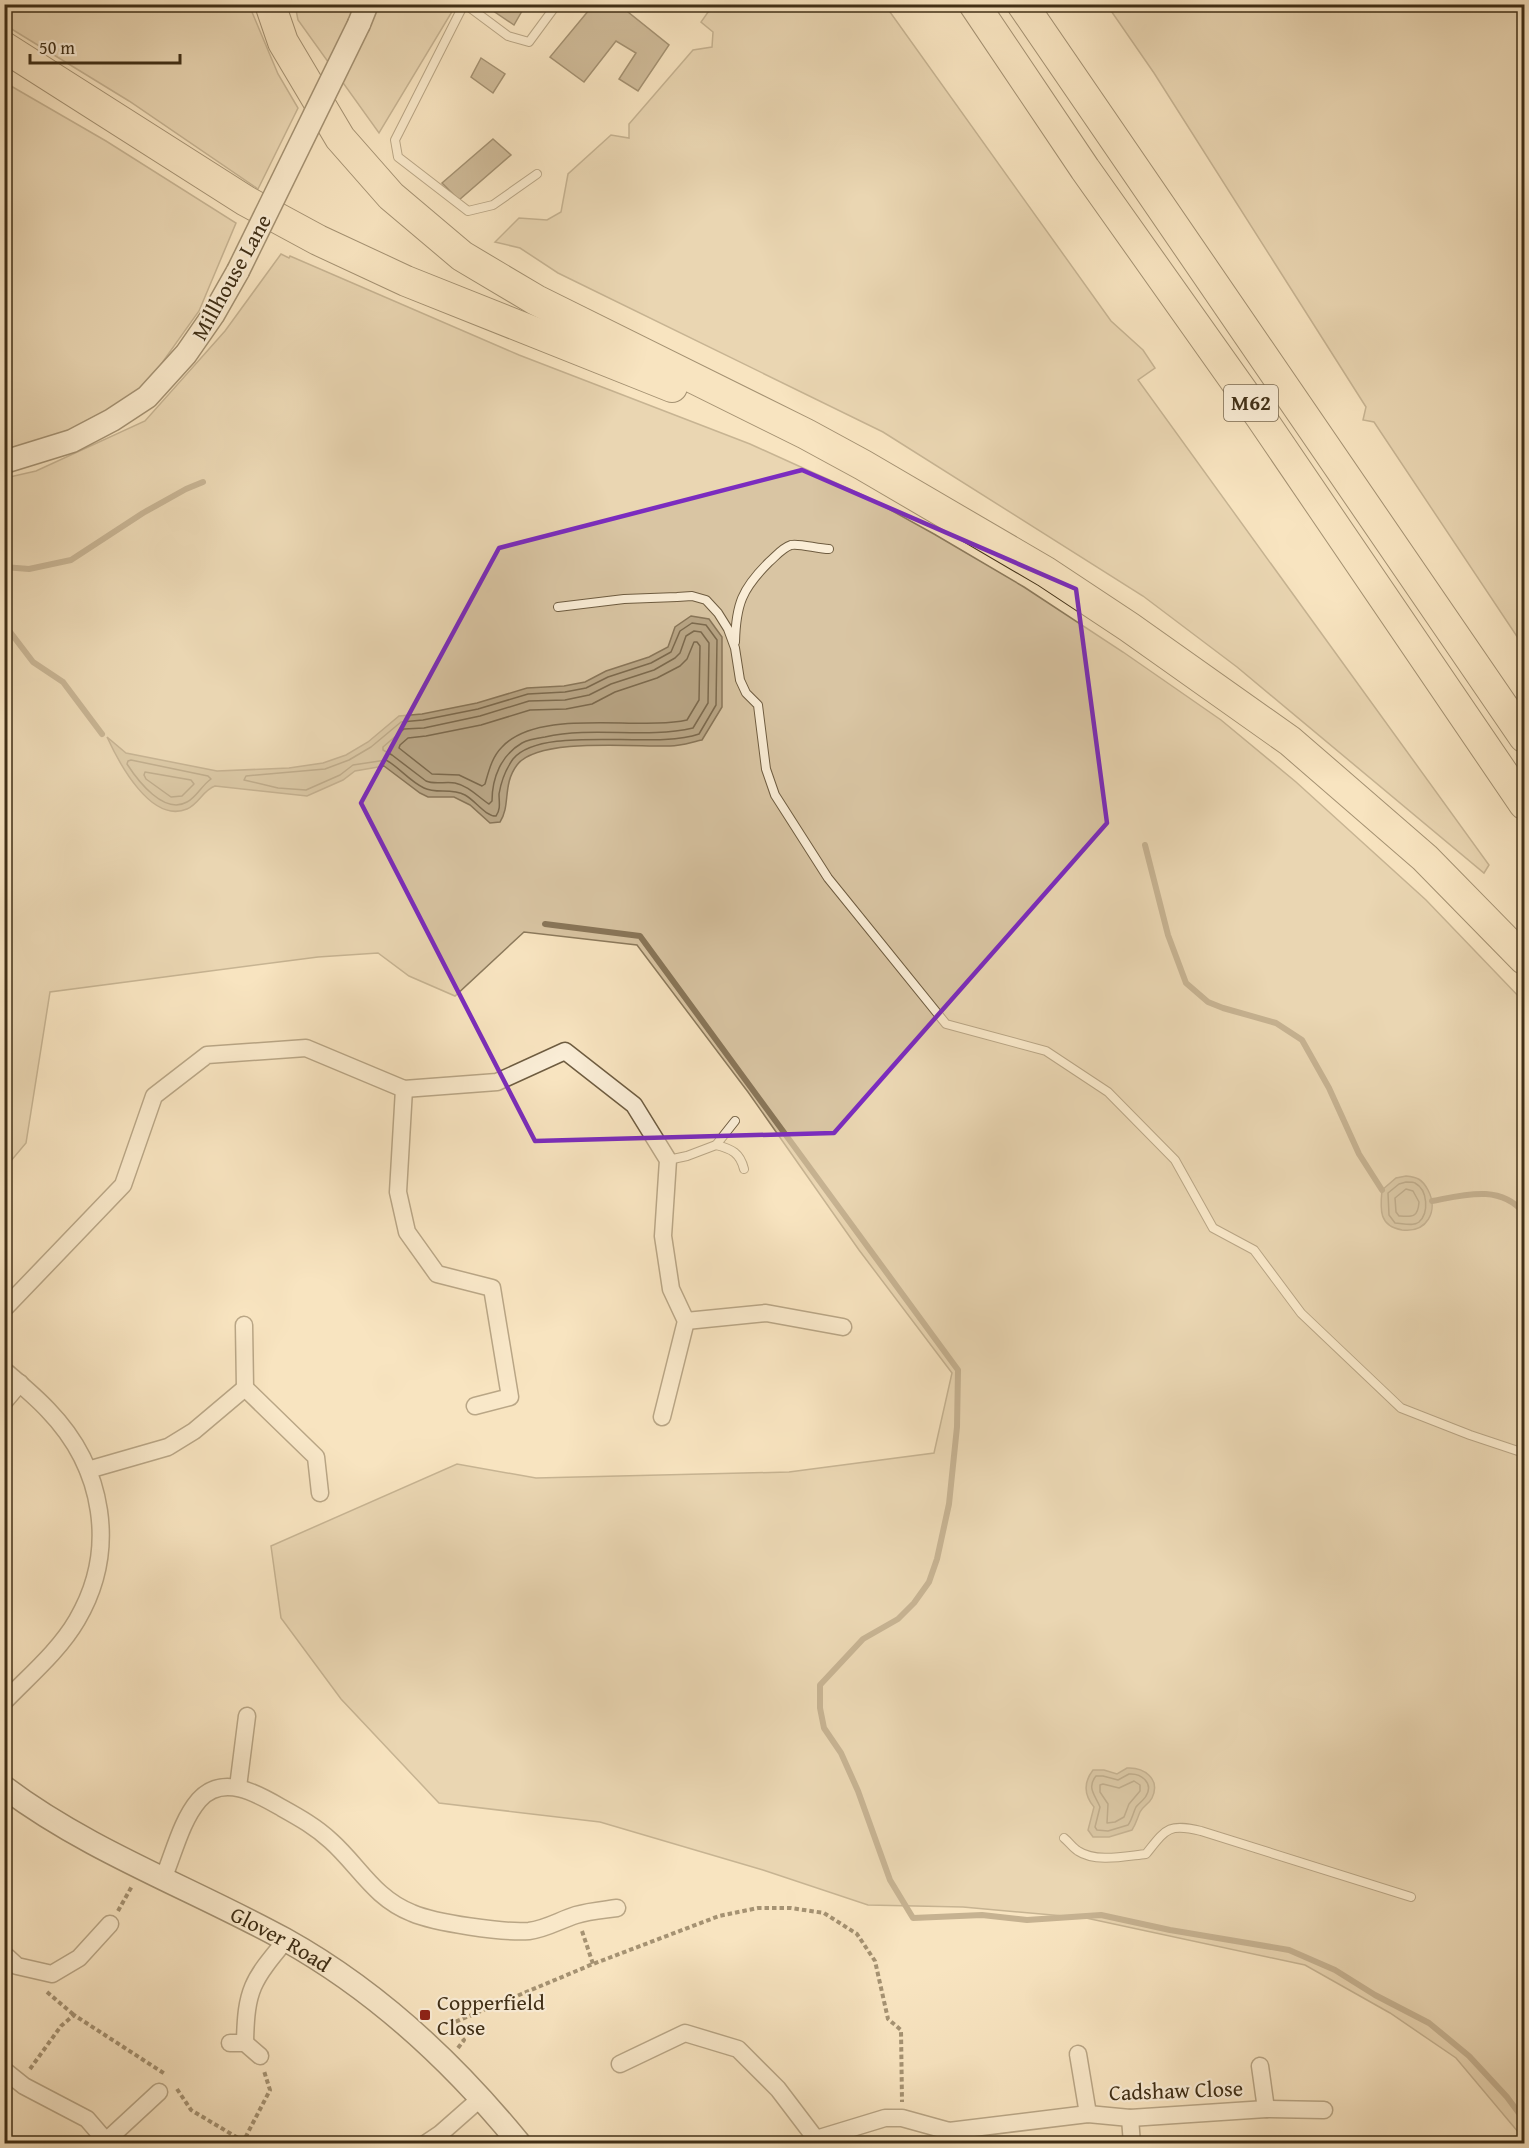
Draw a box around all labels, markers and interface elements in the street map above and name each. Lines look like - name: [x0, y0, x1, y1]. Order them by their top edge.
- scale bar: [30, 27, 180, 65]
- text: 50 m: [39, 34, 75, 61]
- street label: Millhouse Lane: [183, 208, 279, 346]
- road number: M62: [1224, 385, 1278, 421]
- street label: Glover Road: [225, 1898, 338, 1980]
- place label: Copperfield Close: [437, 1986, 545, 2043]
- marker: Copperfield Close: [418, 2008, 432, 2022]
- street label: Cadshaw Close: [1108, 2072, 1244, 2108]

